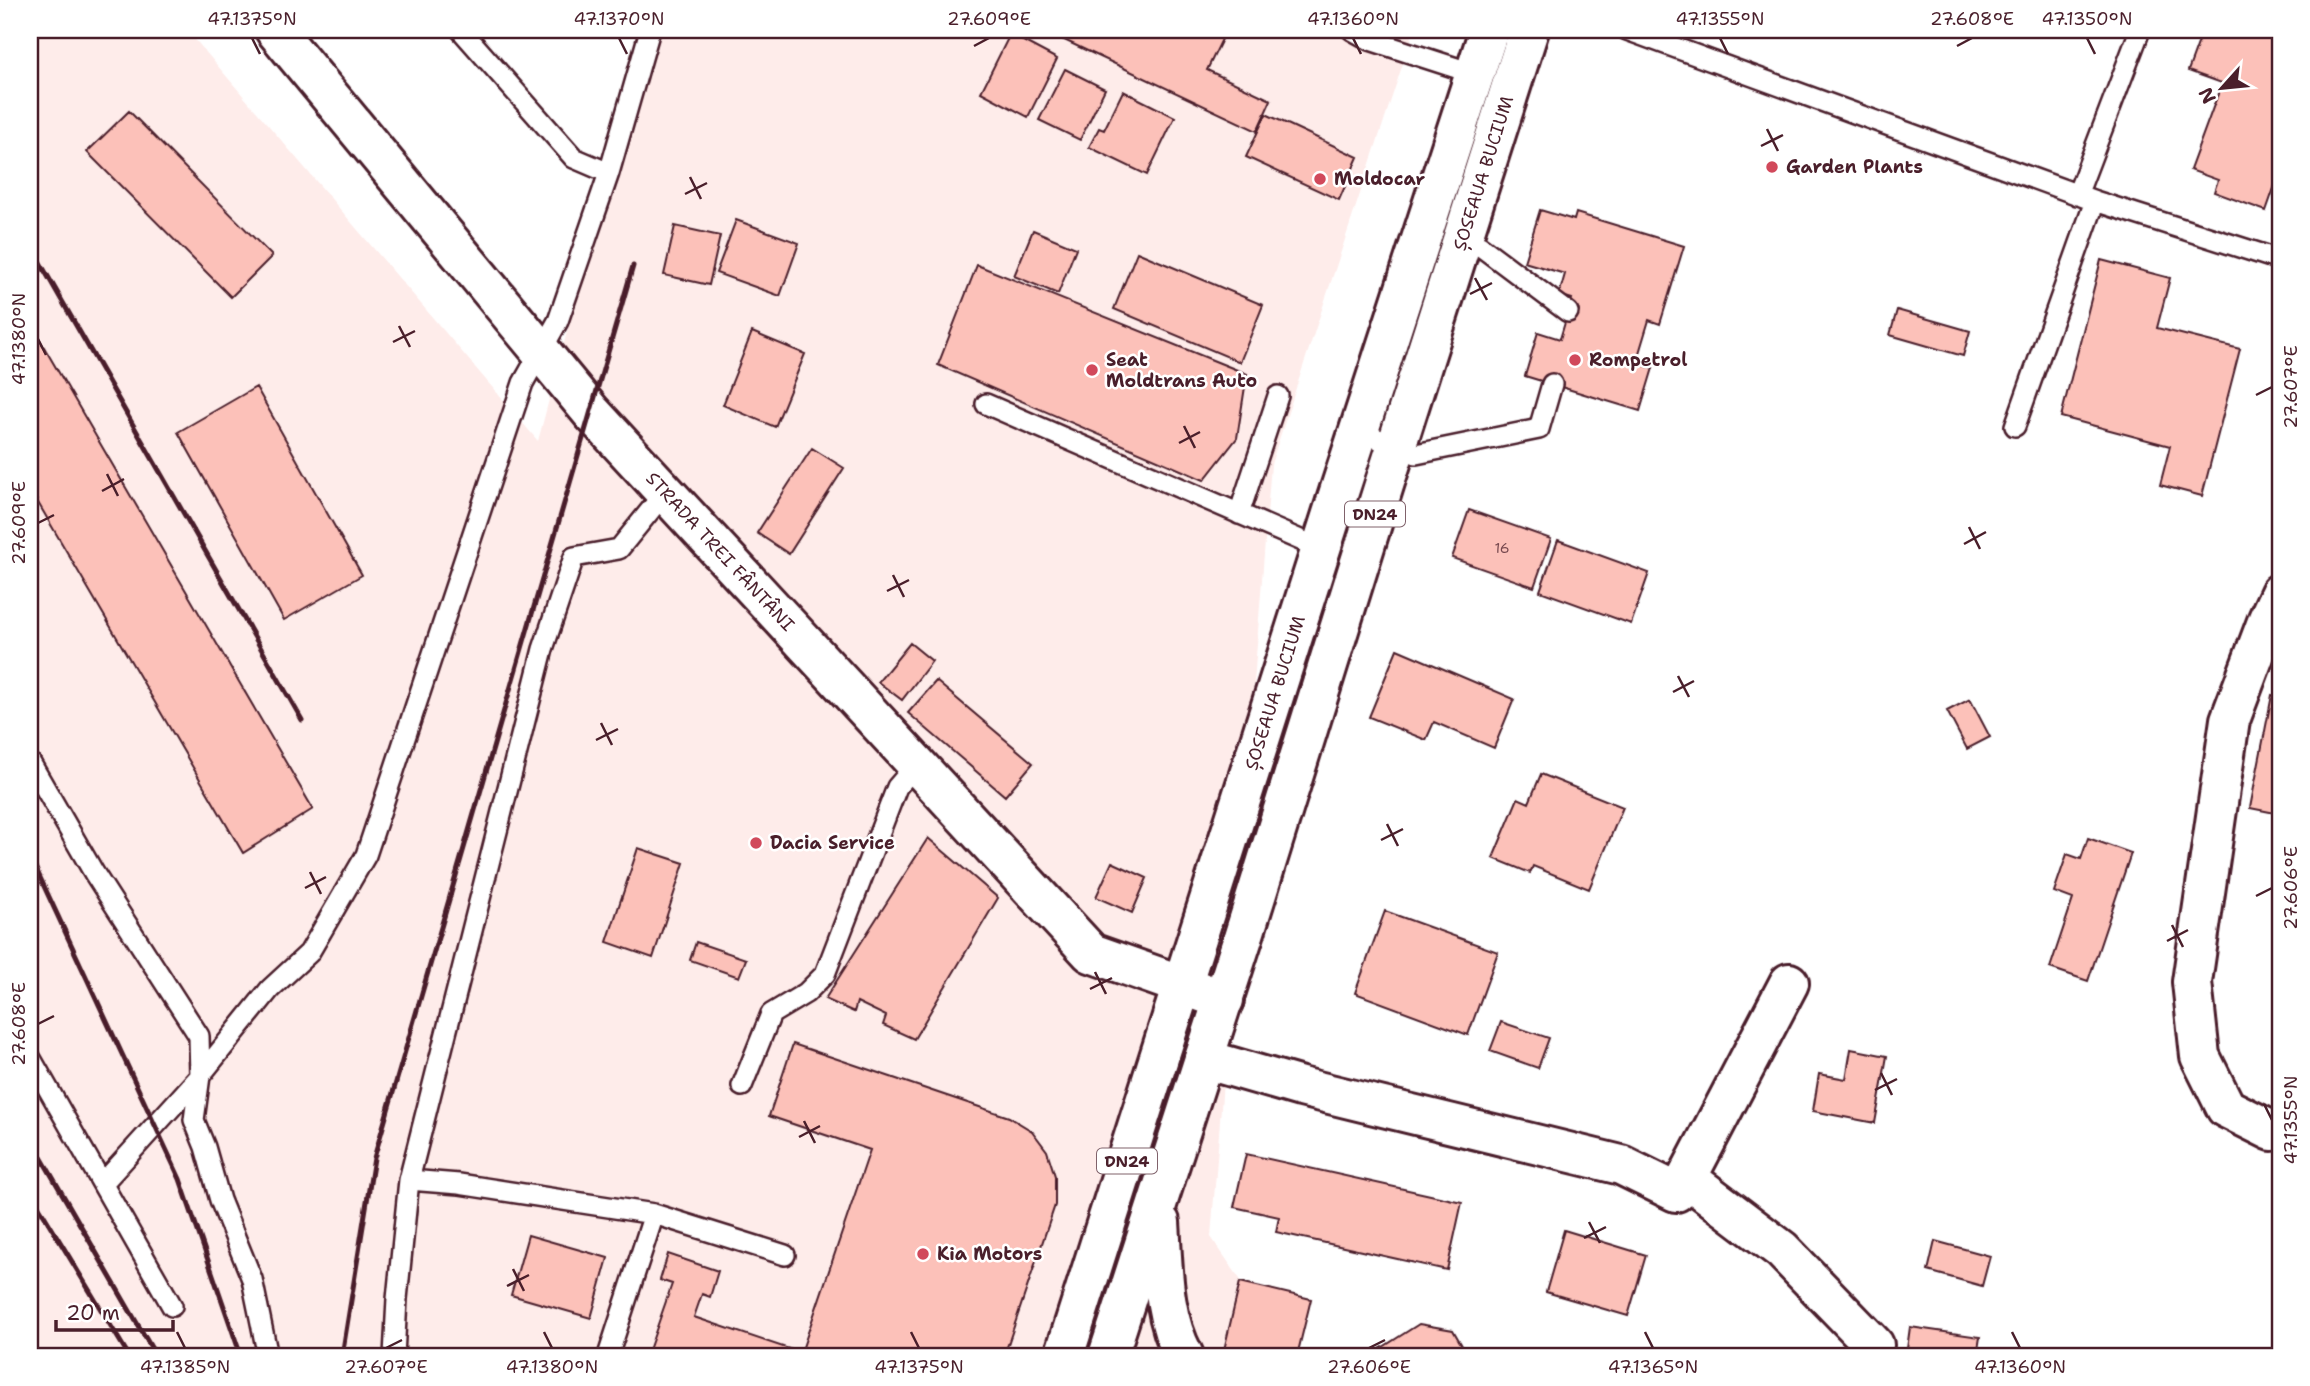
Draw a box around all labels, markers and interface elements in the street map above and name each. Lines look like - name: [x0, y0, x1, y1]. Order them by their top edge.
- text: 47.1375°N: [207, 7, 297, 31]
- text: 47.1370°N: [573, 7, 665, 31]
- text: 27.609°E: [947, 7, 1031, 31]
- text: 47.1360°N: [1307, 7, 1399, 31]
- text: 47.1355°N: [1676, 7, 1764, 31]
- text: 27.608°E: [1930, 7, 2014, 31]
- text: 47.1350°N: [2042, 7, 2132, 31]
- north arrow: [2188, 52, 2258, 122]
- text: N: [2193, 83, 2222, 108]
- street label: ȘOSEAUA BUCIUM: [1448, 93, 1519, 253]
- place label: Garden Plants: [1786, 155, 1923, 179]
- marker: Garden Plants: [1764, 159, 1780, 175]
- place label: Moldocar: [1334, 167, 1425, 191]
- marker: Moldocar: [1312, 171, 1328, 187]
- text: 47.1380°N: [7, 293, 31, 385]
- text: 27.607°E: [2279, 345, 2303, 429]
- place label: Seat Moldtrans Auto: [1106, 348, 1257, 393]
- place label: Rompetrol: [1589, 348, 1687, 372]
- marker: Rompetrol: [1567, 352, 1583, 368]
- marker: Seat Moldtrans Auto: [1084, 362, 1100, 378]
- street label: STRADA TREI FÂNTÂNI: [641, 467, 800, 637]
- text: 27.609°E: [7, 481, 31, 565]
- road number: DN24: [1345, 502, 1405, 526]
- house number: 16: [1494, 539, 1510, 557]
- street label: ȘOSEAUA BUCIUM: [1239, 612, 1311, 773]
- place label: Dacia Service: [770, 831, 895, 855]
- marker: Dacia Service: [748, 835, 764, 851]
- text: 27.606°E: [2279, 846, 2303, 930]
- text: 27.608°E: [7, 982, 31, 1066]
- text: 47.1355°N: [2279, 1076, 2303, 1164]
- road number: DN24: [1097, 1148, 1157, 1174]
- place label: Kia Motors: [937, 1242, 1042, 1266]
- marker: Kia Motors: [915, 1246, 931, 1262]
- scale bar: [56, 1288, 173, 1332]
- text: 20 m: [66, 1299, 120, 1327]
- text: 47.1385°N: [140, 1355, 230, 1379]
- text: 27.607°E: [344, 1355, 428, 1379]
- text: 47.1380°N: [506, 1355, 598, 1379]
- text: 47.1375°N: [874, 1355, 964, 1379]
- text: 27.606°E: [1327, 1355, 1411, 1379]
- text: 47.1365°N: [1608, 1355, 1698, 1379]
- text: 47.1360°N: [1974, 1355, 2066, 1379]

